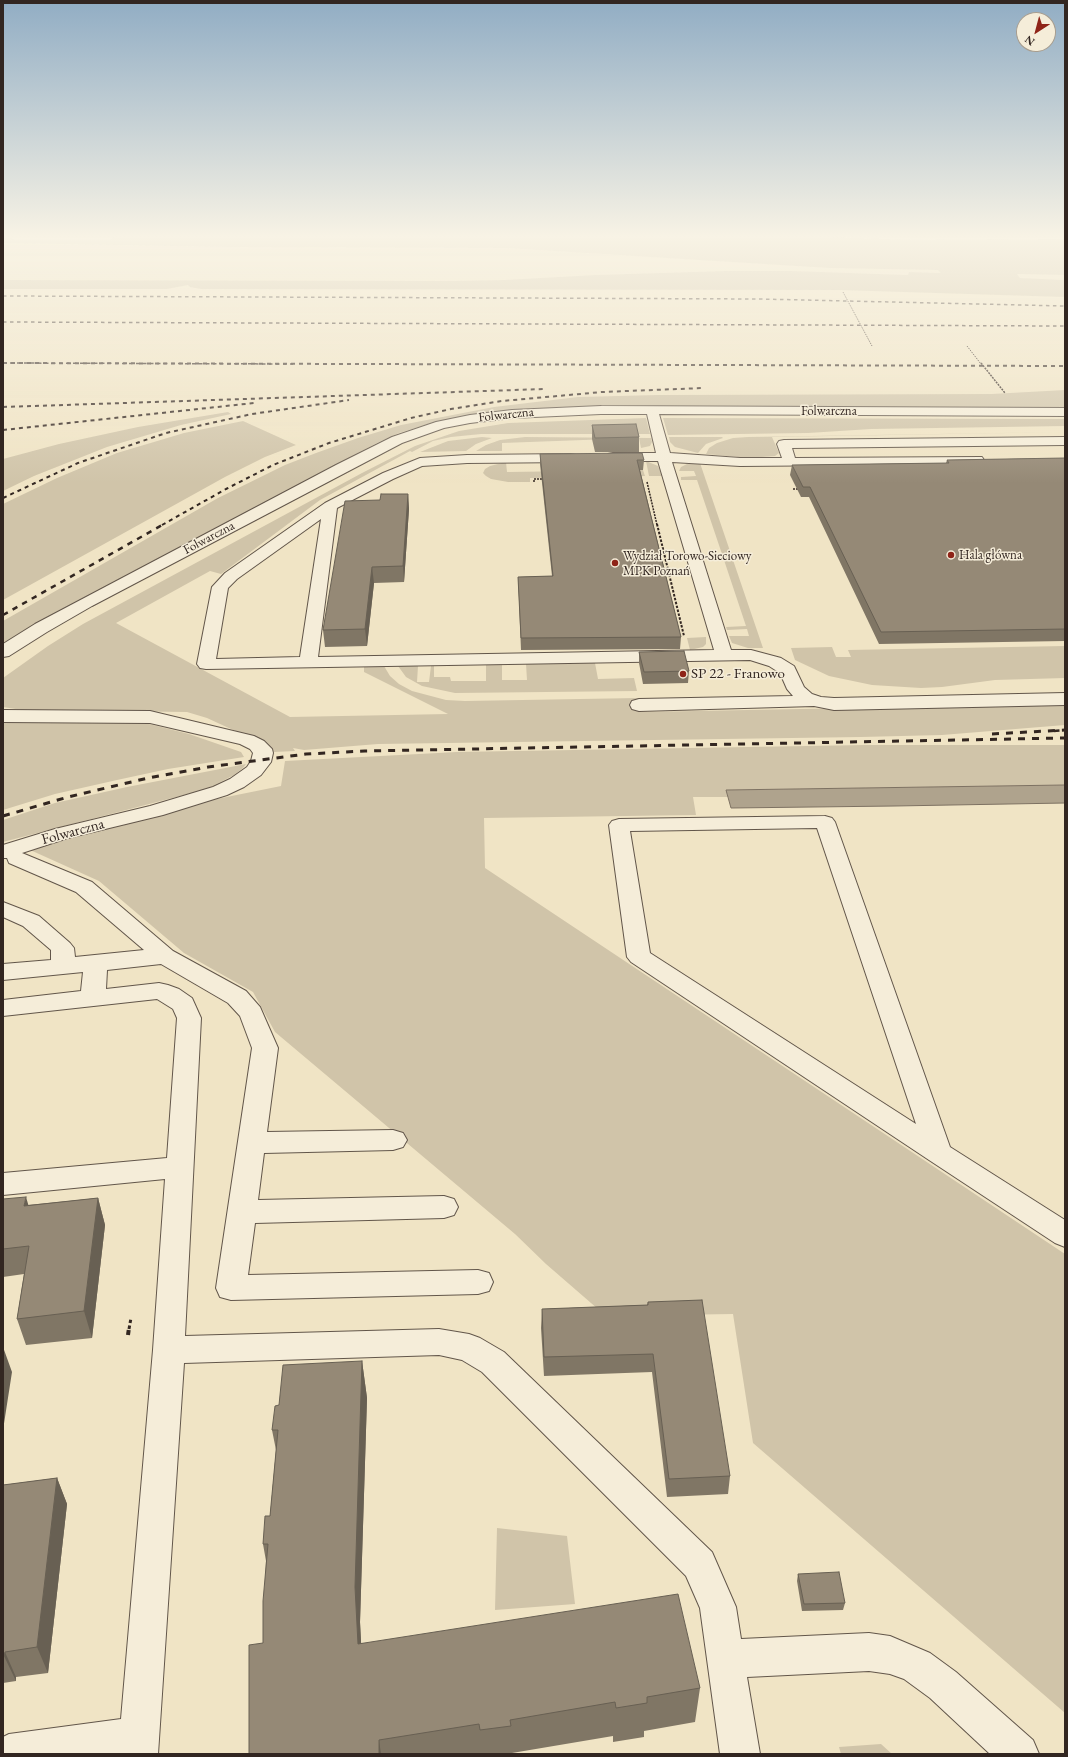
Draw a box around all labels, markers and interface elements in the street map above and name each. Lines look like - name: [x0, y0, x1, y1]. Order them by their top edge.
- north arrow: [1016, 12, 1056, 52]
- text: N: [1022, 33, 1037, 49]
- street label: Folwarczna: [801, 403, 857, 419]
- street label: Folwarczna: [477, 404, 535, 426]
- street label: Folwarczna: [181, 518, 237, 558]
- place label: Hala główna: [959, 547, 1022, 563]
- place label: Wydział Torowo-Sieciowy MPK Poznań: [623, 548, 751, 579]
- marker: Hala główna: [946, 550, 956, 560]
- marker: Wydział Torowo-Sieciowy MPK Poznań: [610, 558, 620, 568]
- place label: SP 22 - Franowo: [691, 665, 785, 683]
- marker: SP 22 - Franowo: [678, 669, 688, 679]
- street label: Folwarczna: [40, 815, 106, 849]

